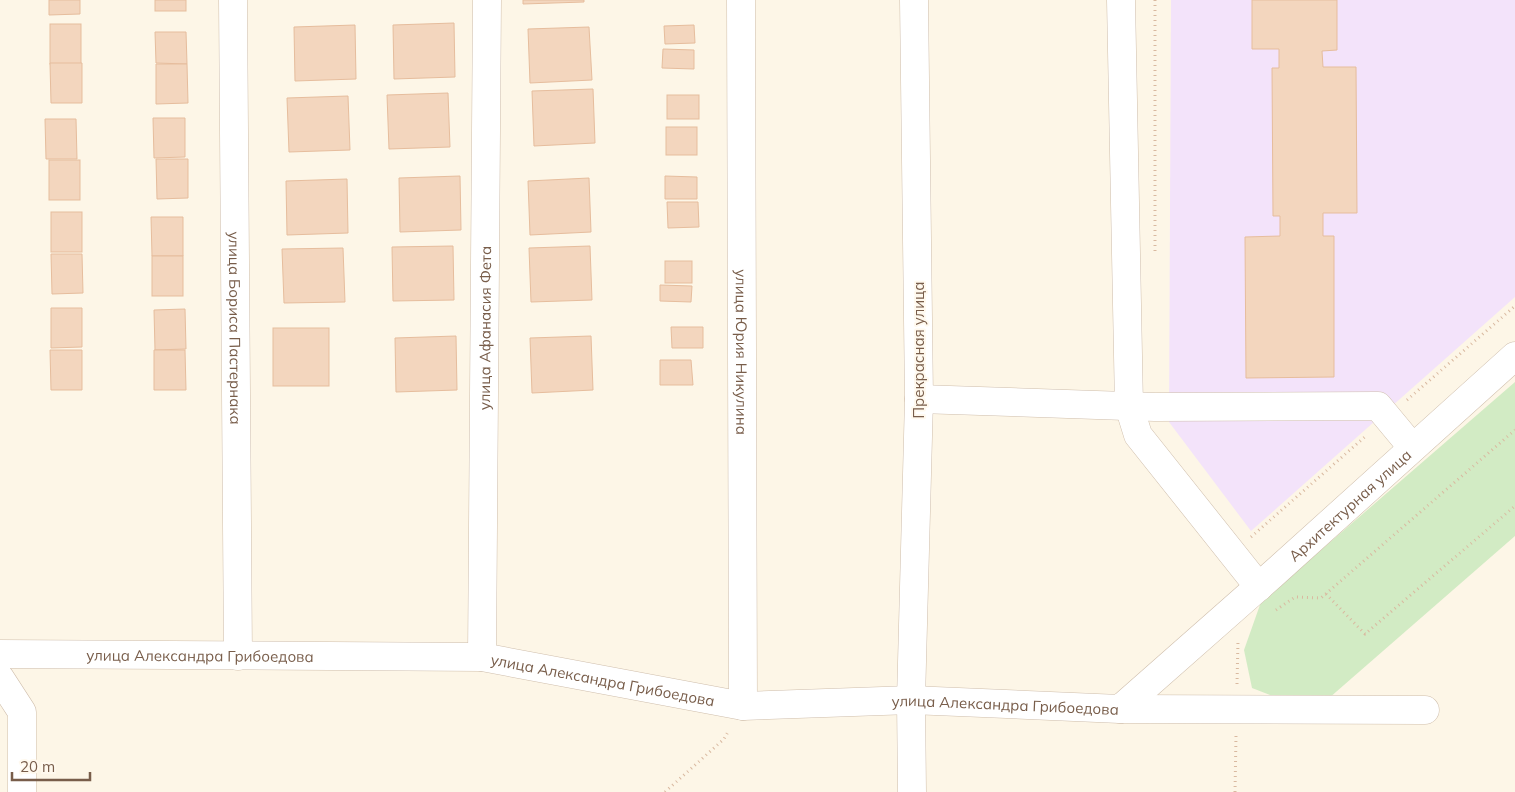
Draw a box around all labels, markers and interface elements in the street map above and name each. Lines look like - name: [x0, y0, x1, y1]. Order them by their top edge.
- street label: улица Бориса Пастернака: [225, 231, 246, 425]
- street label: улица Афанасия Фета: [474, 246, 495, 410]
- street label: улица Юрия Никулина: [732, 269, 752, 435]
- street label: Прекрасная улица: [909, 282, 928, 418]
- street label: Архитектурная улица: [1284, 445, 1415, 565]
- street label: улица Александра Грибоедова: [86, 645, 314, 665]
- street label: улица Александра Грибоедова: [489, 649, 716, 710]
- street label: улица Александра Грибоедова: [891, 690, 1119, 718]
- scale bar: [12, 750, 90, 782]
- text: 20 m: [20, 757, 55, 776]

